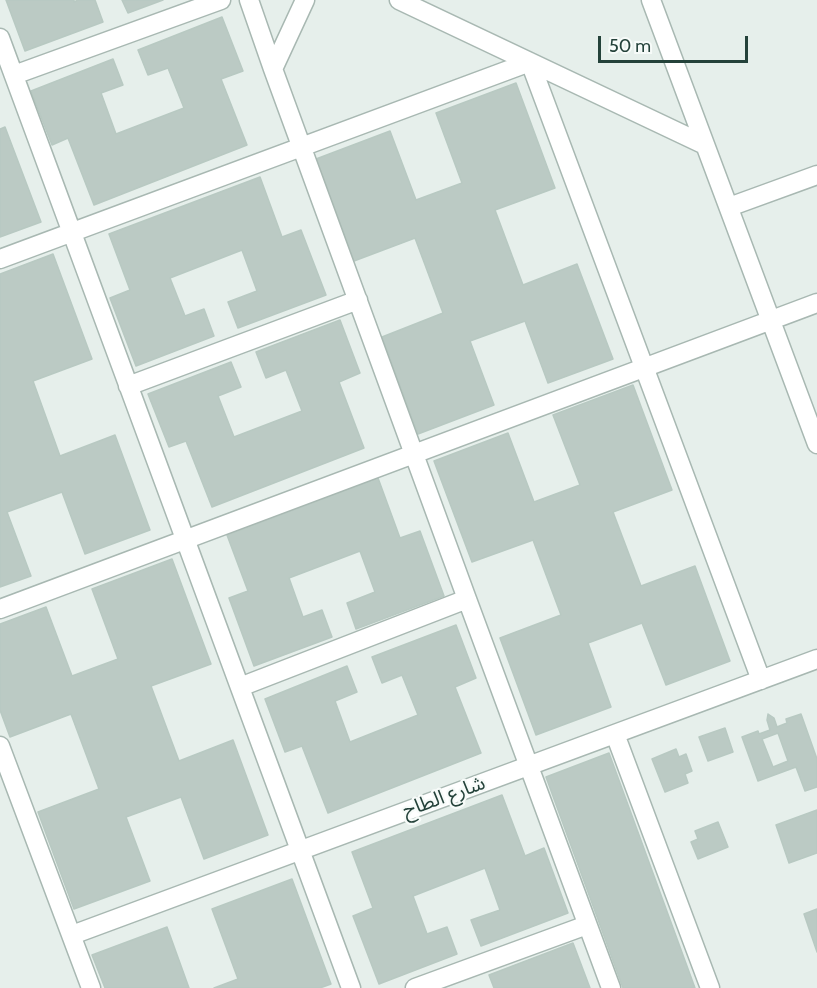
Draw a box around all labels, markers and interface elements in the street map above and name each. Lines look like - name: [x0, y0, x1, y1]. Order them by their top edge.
- scale bar: [601, 24, 751, 62]
- text: 50 m: [609, 35, 651, 57]
- street label: شارع الطاح: [399, 771, 489, 823]

